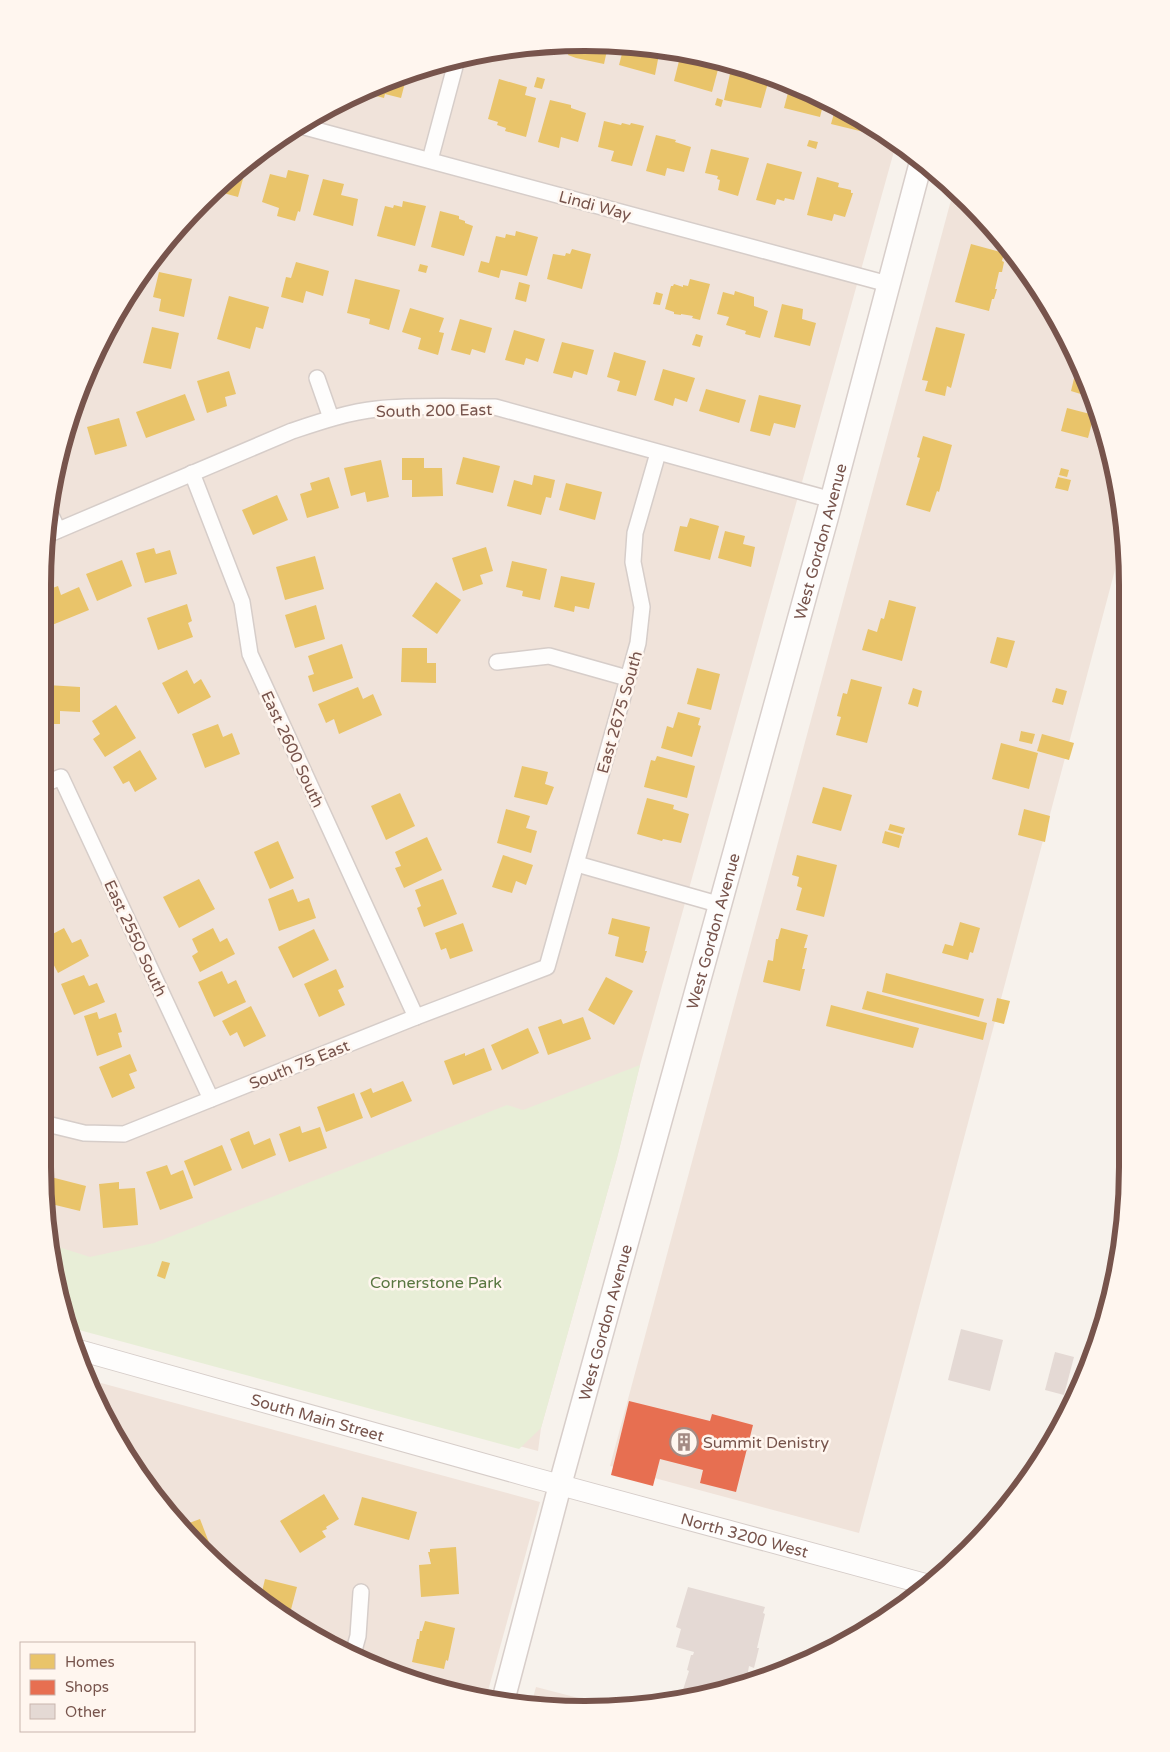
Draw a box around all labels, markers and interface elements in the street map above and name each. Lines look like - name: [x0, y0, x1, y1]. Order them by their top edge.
- street label: Lindi Way: [556, 187, 634, 225]
- street label: South 200 East: [376, 400, 492, 422]
- street label: West Gordon Avenue: [790, 461, 852, 622]
- street label: East 2675 South: [593, 649, 647, 776]
- street label: East 2600 South: [256, 688, 328, 811]
- street label: West Gordon Avenue: [683, 851, 745, 1012]
- street label: East 2550 South: [99, 877, 171, 1000]
- street label: South 75 East: [246, 1036, 352, 1094]
- street label: West Gordon Avenue: [575, 1242, 637, 1403]
- park label: Cornerstone Park: [370, 1273, 502, 1293]
- street label: South Main Street: [248, 1390, 386, 1446]
- building icon: Summit Denistry: [669, 1427, 699, 1457]
- place label: Summit Denistry: [703, 1433, 829, 1453]
- street label: North 3200 West: [678, 1509, 810, 1563]
- legend: [20, 1642, 195, 1732]
- text: Homes: [65, 1653, 115, 1671]
- text: Shops: [65, 1678, 109, 1696]
- text: Other: [65, 1703, 107, 1721]

